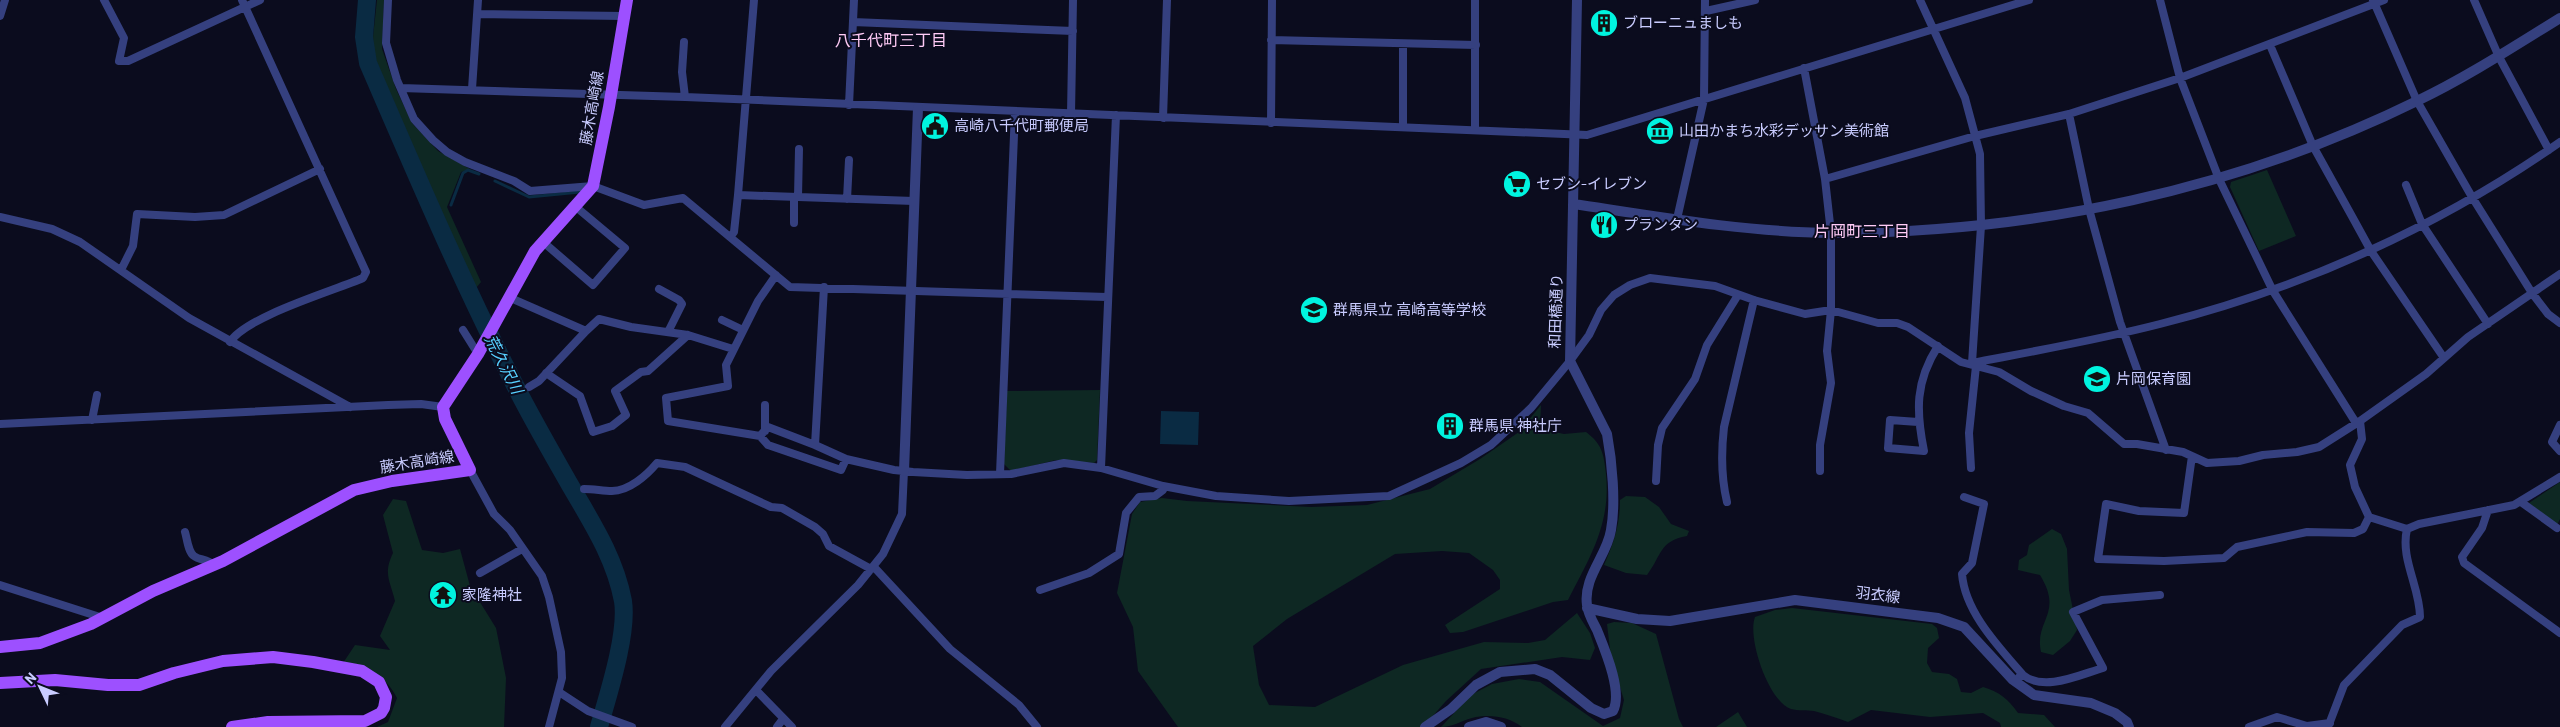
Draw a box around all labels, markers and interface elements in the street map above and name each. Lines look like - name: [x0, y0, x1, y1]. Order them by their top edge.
- building icon: ブローニュましも: [1589, 8, 1619, 38]
- place label: ブローニュましも: [1623, 13, 1743, 31]
- district label: 八千代町三丁目: [835, 30, 947, 49]
- street label: 藤木高崎線: [576, 69, 606, 146]
- public building icon: 高崎八千代町郵便局: [920, 111, 950, 141]
- place label: 高崎八千代町郵便局: [954, 116, 1089, 134]
- museum icon: 山田かまち水彩デッサン美術館: [1645, 116, 1675, 146]
- place label: 山田かまち水彩デッサン美術館: [1679, 121, 1889, 139]
- supermarket icon: セブン-イレブン: [1502, 169, 1532, 199]
- place label: セブン-イレブン: [1536, 174, 1647, 192]
- restaurant icon: プランタン: [1589, 210, 1619, 240]
- place label: プランタン: [1623, 215, 1698, 233]
- district label: 片岡町三丁目: [1814, 221, 1910, 240]
- street label: 和田橋通り: [1545, 273, 1565, 349]
- school or university icon: 群馬県立 高崎高等学校: [1299, 295, 1329, 325]
- place label: 群馬県立 高崎高等学校: [1333, 300, 1486, 318]
- water label: 荒久沢川: [481, 331, 528, 398]
- school or university icon: 片岡保育園: [2082, 364, 2112, 394]
- place label: 片岡保育園: [2116, 369, 2191, 387]
- building icon: 群馬県 神社庁: [1435, 411, 1465, 441]
- place label: 群馬県 神社庁: [1469, 416, 1562, 434]
- street label: 藤木高崎線: [378, 446, 455, 476]
- temple icon: 家隆神社: [428, 580, 458, 610]
- street label: 羽衣線: [1855, 582, 1902, 606]
- place label: 家隆神社: [462, 585, 522, 603]
- north arrow: [15, 662, 65, 712]
- text: N: [21, 669, 40, 687]

